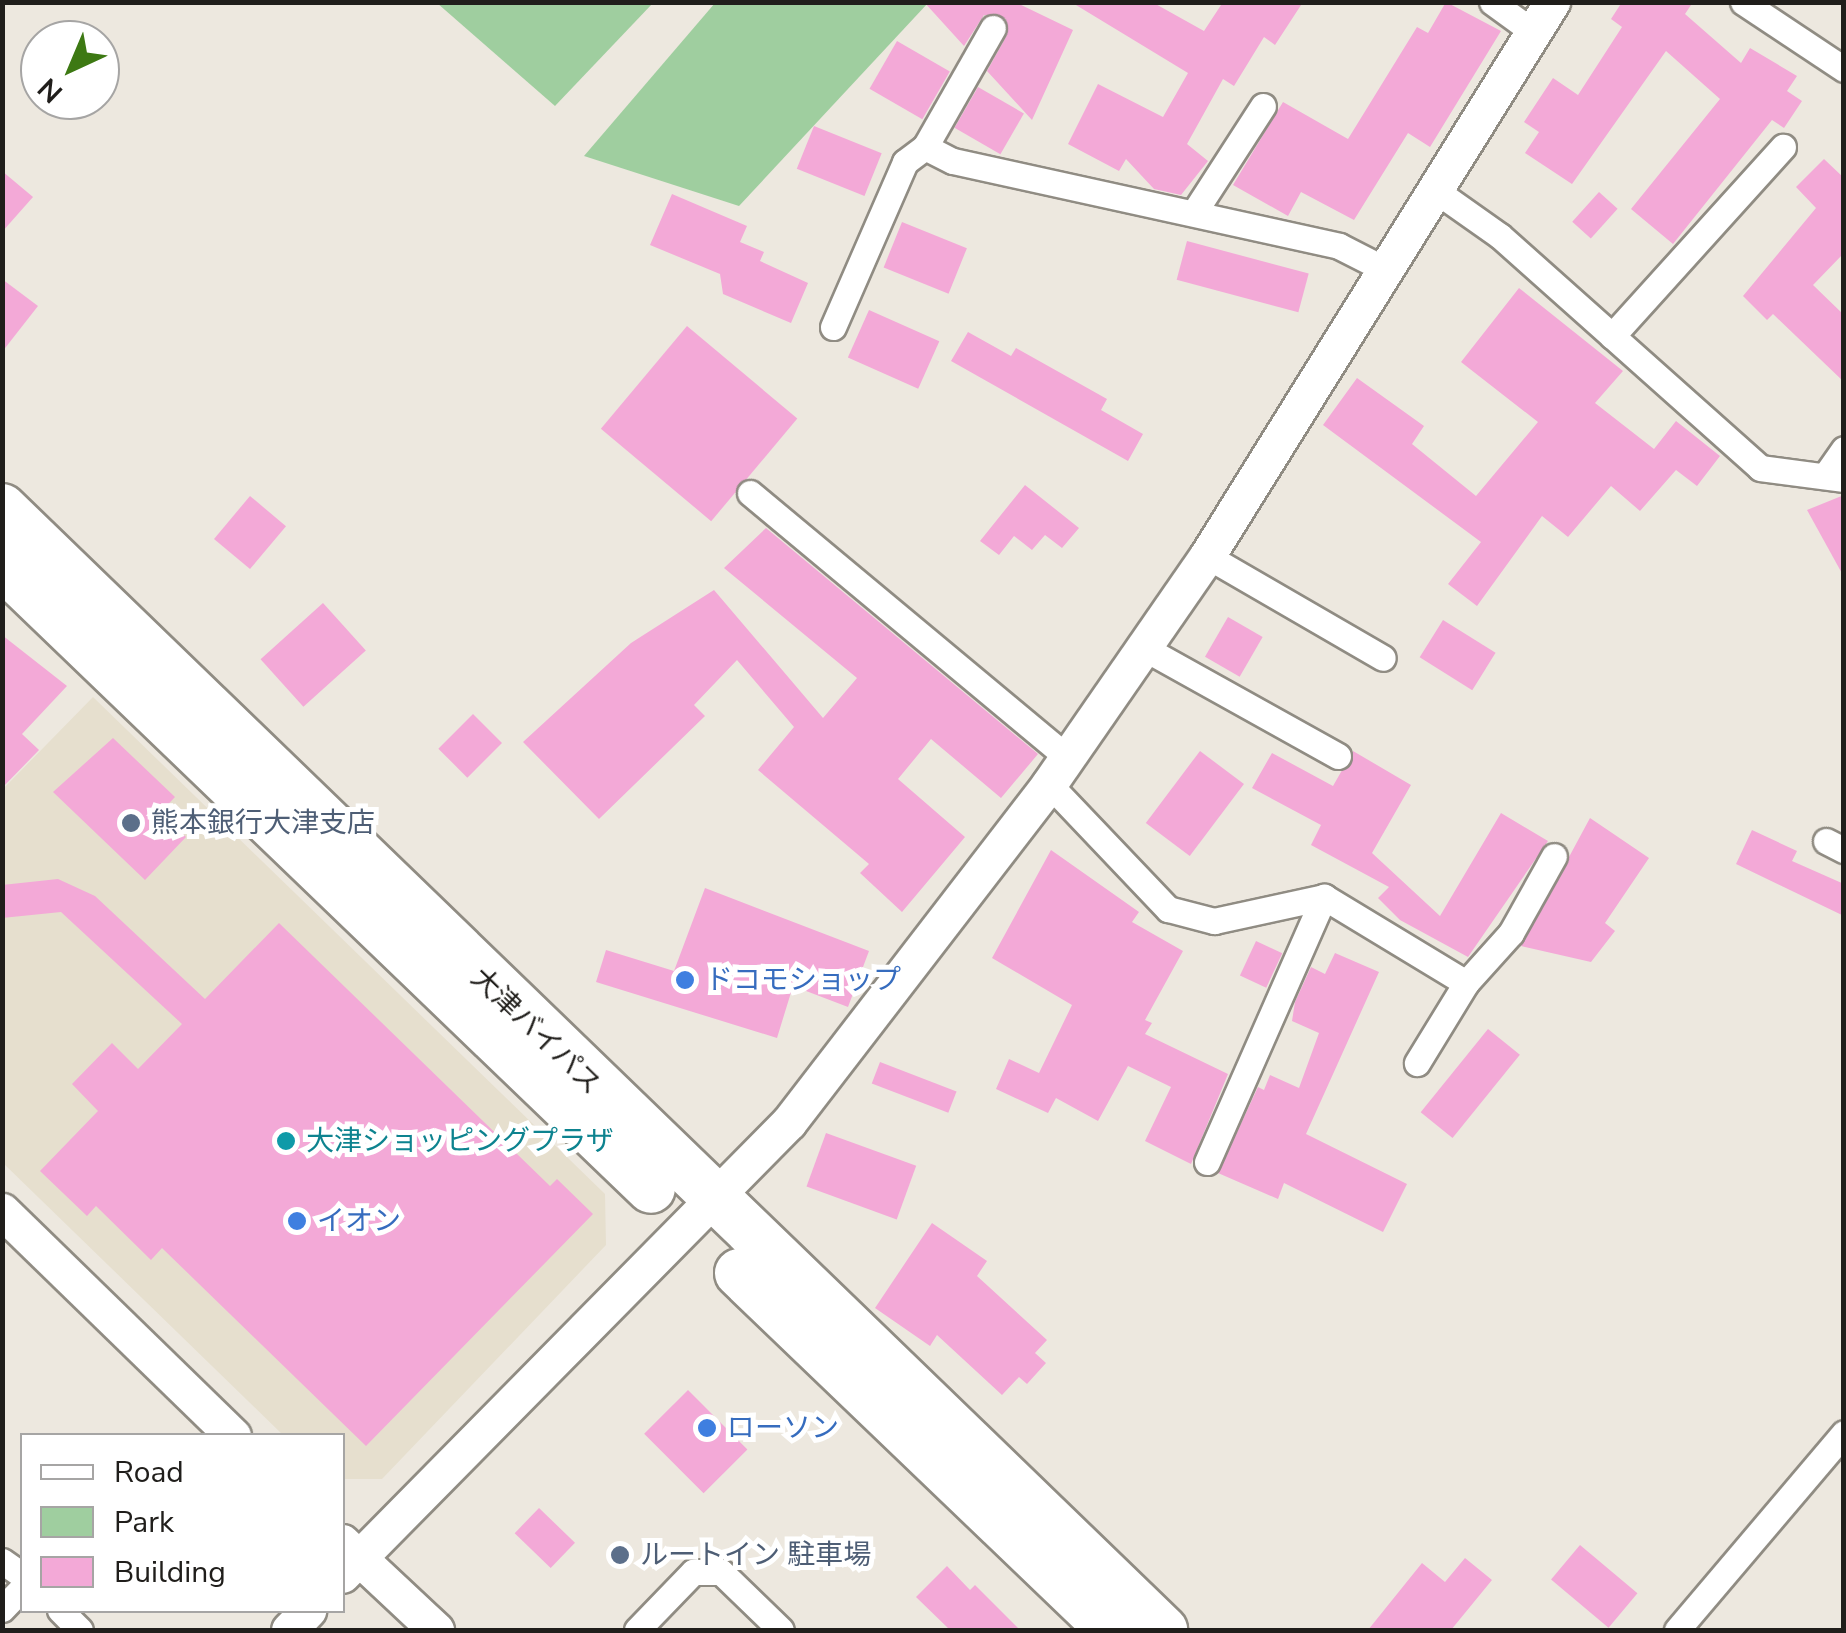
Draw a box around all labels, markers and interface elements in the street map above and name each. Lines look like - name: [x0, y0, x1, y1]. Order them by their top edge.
- north arrow: [20, 20, 120, 120]
- text: N: [30, 69, 71, 111]
- place label: 熊本銀行大津支店: [151, 806, 375, 840]
- marker: 熊本銀行大津支店: [120, 812, 142, 834]
- street label: 大津バイパス: [464, 961, 608, 1101]
- place label: ドコモショップ: [705, 963, 901, 997]
- marker: ドコモショップ: [674, 969, 696, 991]
- place label: 大津ショッピングプラザ: [306, 1124, 614, 1158]
- marker: 大津ショッピングプラザ: [275, 1130, 297, 1152]
- place label: イオン: [317, 1204, 401, 1238]
- marker: イオン: [286, 1210, 308, 1232]
- place label: ローソン: [727, 1411, 839, 1445]
- marker: ローソン: [696, 1417, 718, 1439]
- legend: [20, 1433, 345, 1613]
- text: Road: [114, 1452, 184, 1493]
- text: Park: [114, 1502, 174, 1543]
- place label: ルートイン 駐車場: [640, 1538, 871, 1572]
- marker: ルートイン 駐車場: [609, 1544, 631, 1566]
- text: Building: [114, 1552, 226, 1593]

